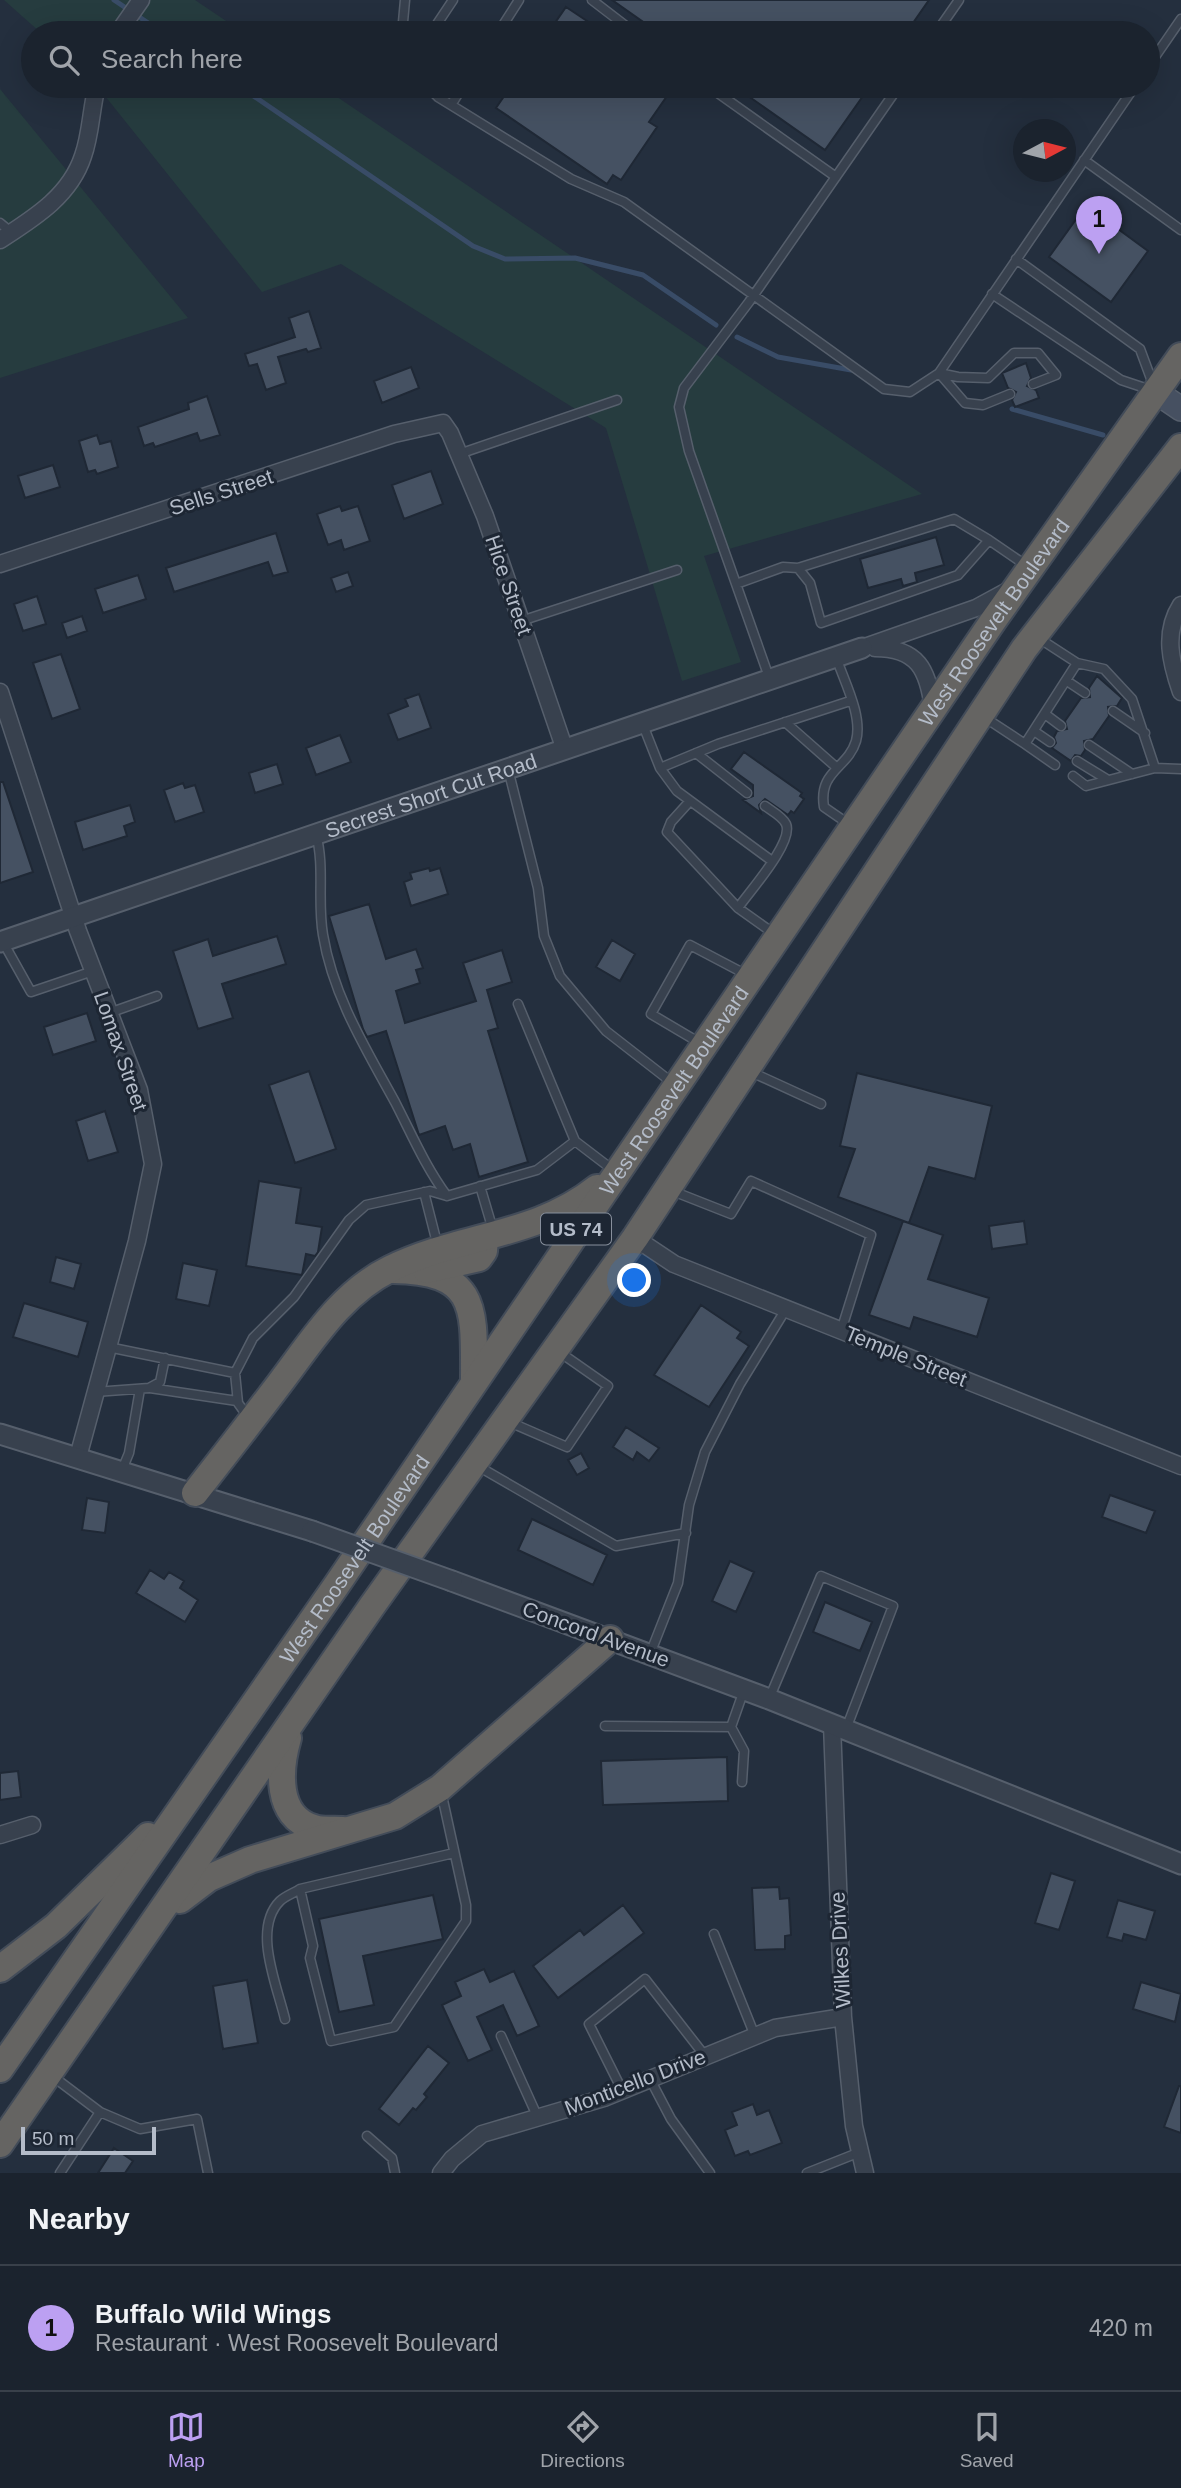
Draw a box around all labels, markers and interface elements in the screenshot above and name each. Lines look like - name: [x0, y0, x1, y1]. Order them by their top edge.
- search box: [21, 21, 1160, 98]
- icon: search: [45, 41, 83, 79]
- text: Search here: [101, 44, 243, 74]
- north arrow: [1013, 119, 1076, 182]
- pin: 1: [1076, 196, 1122, 254]
- street label: Sells Street: [166, 464, 276, 520]
- street label: West Roosevelt Boulevard: [913, 514, 1073, 730]
- street label: Hice Street: [481, 532, 537, 638]
- street label: Secrest Short Cut Road: [322, 748, 539, 842]
- street label: West Roosevelt Boulevard: [594, 982, 753, 1199]
- street label: Lomax Street: [90, 988, 152, 1114]
- road number: US 74: [541, 1214, 611, 1245]
- your location: [617, 1263, 651, 1297]
- street label: Temple Street: [842, 1321, 971, 1391]
- street label: West Roosevelt Boulevard: [275, 1450, 433, 1667]
- street label: Concord Avenue: [519, 1597, 673, 1671]
- street label: Wilkes Drive: [825, 1891, 855, 2009]
- street label: Monticello Drive: [561, 2044, 709, 2120]
- scale bar: [21, 2124, 156, 2156]
- text: 50 m: [32, 2128, 74, 2149]
- text: Nearby: [28, 2202, 130, 2235]
- text: Buffalo Wild Wings: [95, 2299, 331, 2329]
- text: 1: [45, 2315, 57, 2341]
- text: 420 m: [1089, 2315, 1153, 2341]
- text: Restaurant · West Roosevelt Boulevard: [95, 2330, 499, 2356]
- tab: Map: [167, 2408, 205, 2472]
- tab: Directions: [540, 2408, 625, 2472]
- tab: Saved: [960, 2408, 1014, 2472]

